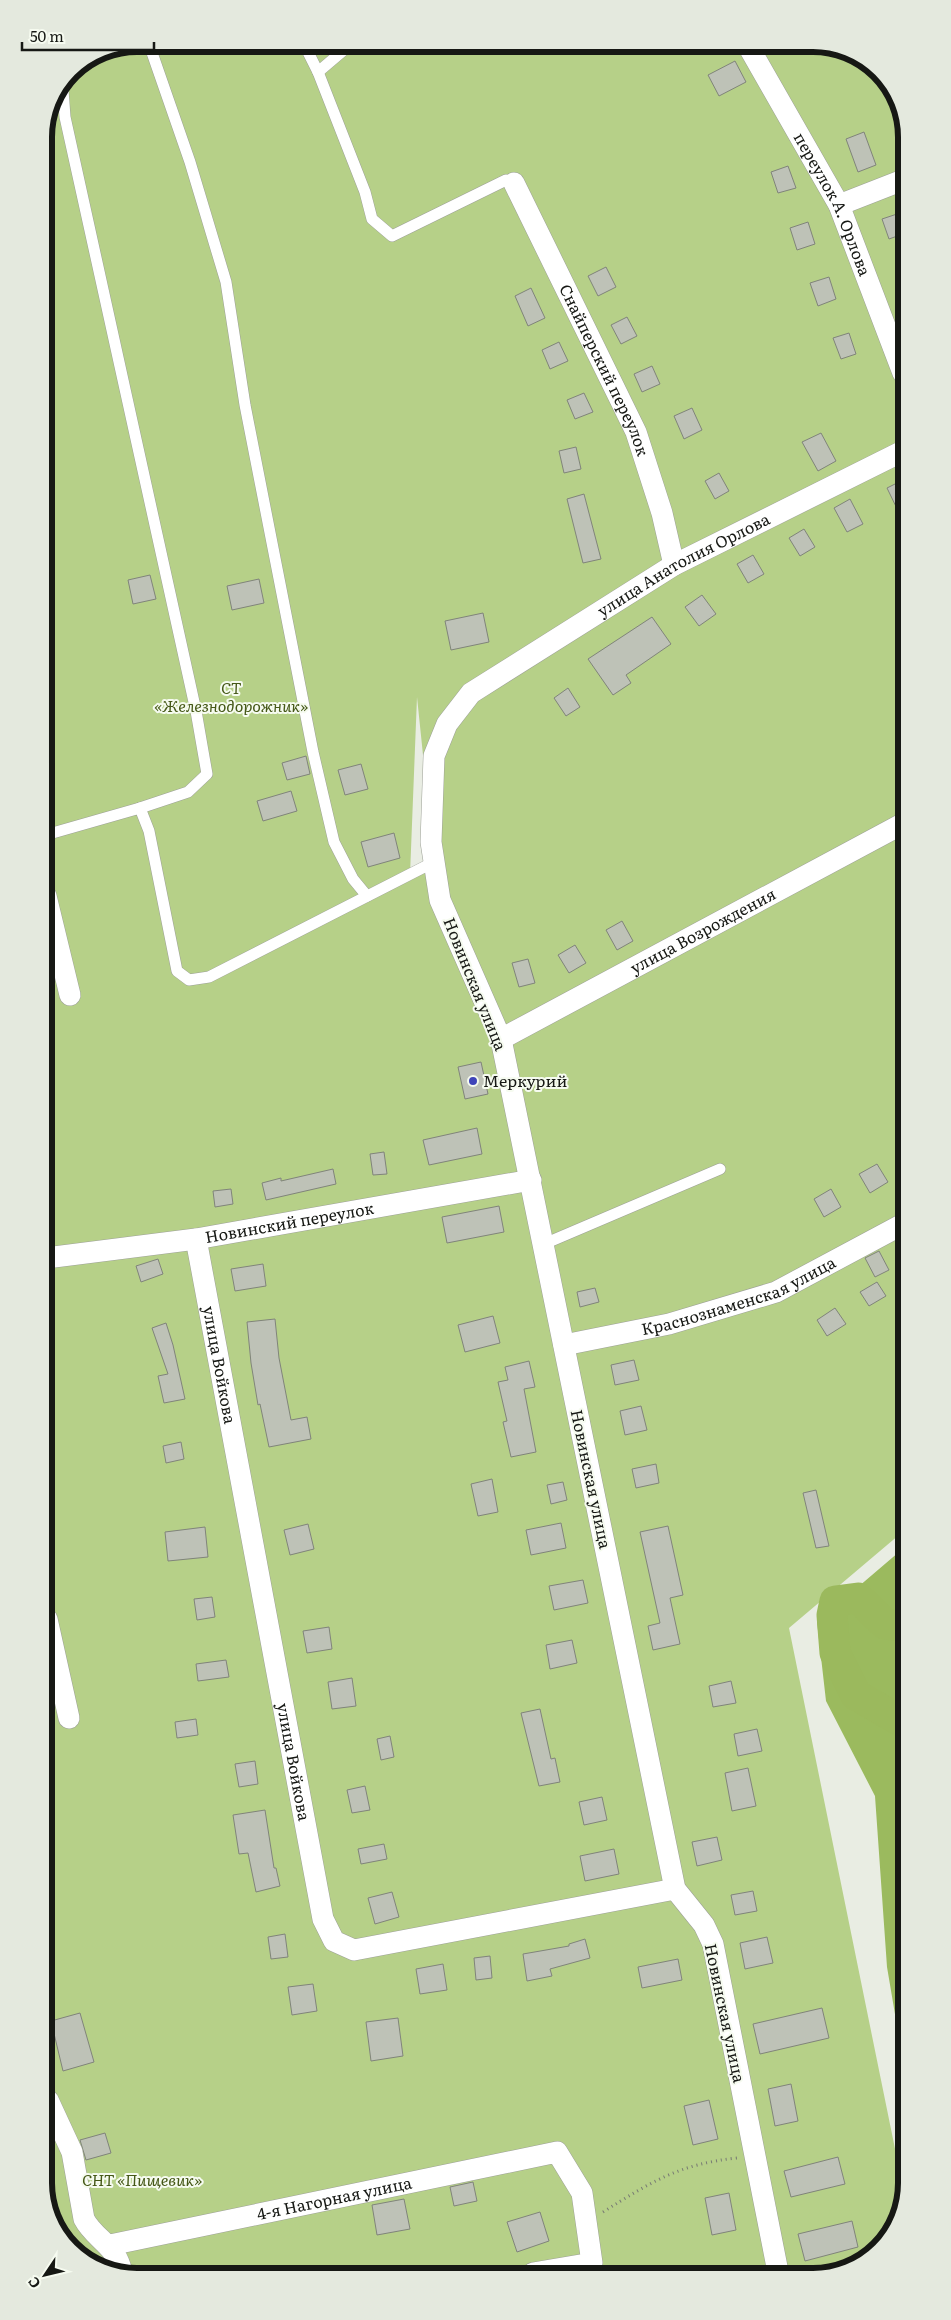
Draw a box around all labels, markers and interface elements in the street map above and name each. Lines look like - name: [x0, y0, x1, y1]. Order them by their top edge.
- scale bar: [22, 20, 155, 52]
- text: 50 m: [30, 24, 64, 47]
- street label: переулок А. Орлова: [789, 127, 878, 280]
- street label: Снайперский переулок: [554, 280, 656, 459]
- street label: улица Анатолия Орлова: [592, 506, 774, 622]
- park label: СТ «Железнодорожник»: [154, 675, 308, 717]
- street label: улица Возрождения: [625, 881, 780, 979]
- street label: Новинская улица: [438, 913, 514, 1054]
- place label: Меркурий: [483, 1068, 567, 1092]
- marker: Меркурий: [467, 1075, 479, 1087]
- street label: Новинский переулок: [203, 1195, 376, 1248]
- street label: Краснознаменская улица: [639, 1249, 840, 1340]
- street label: улица Войкова: [198, 1304, 243, 1426]
- street label: Новинская улица: [566, 1407, 619, 1551]
- street label: улица Войкова: [272, 1701, 317, 1823]
- street label: Новинская улица: [700, 1941, 753, 2085]
- park label: СНТ «Пищевик»: [82, 2167, 202, 2191]
- street label: 4-я Нагорная улица: [254, 2169, 414, 2225]
- north arrow: [20, 2250, 70, 2300]
- text: С: [22, 2273, 45, 2293]

